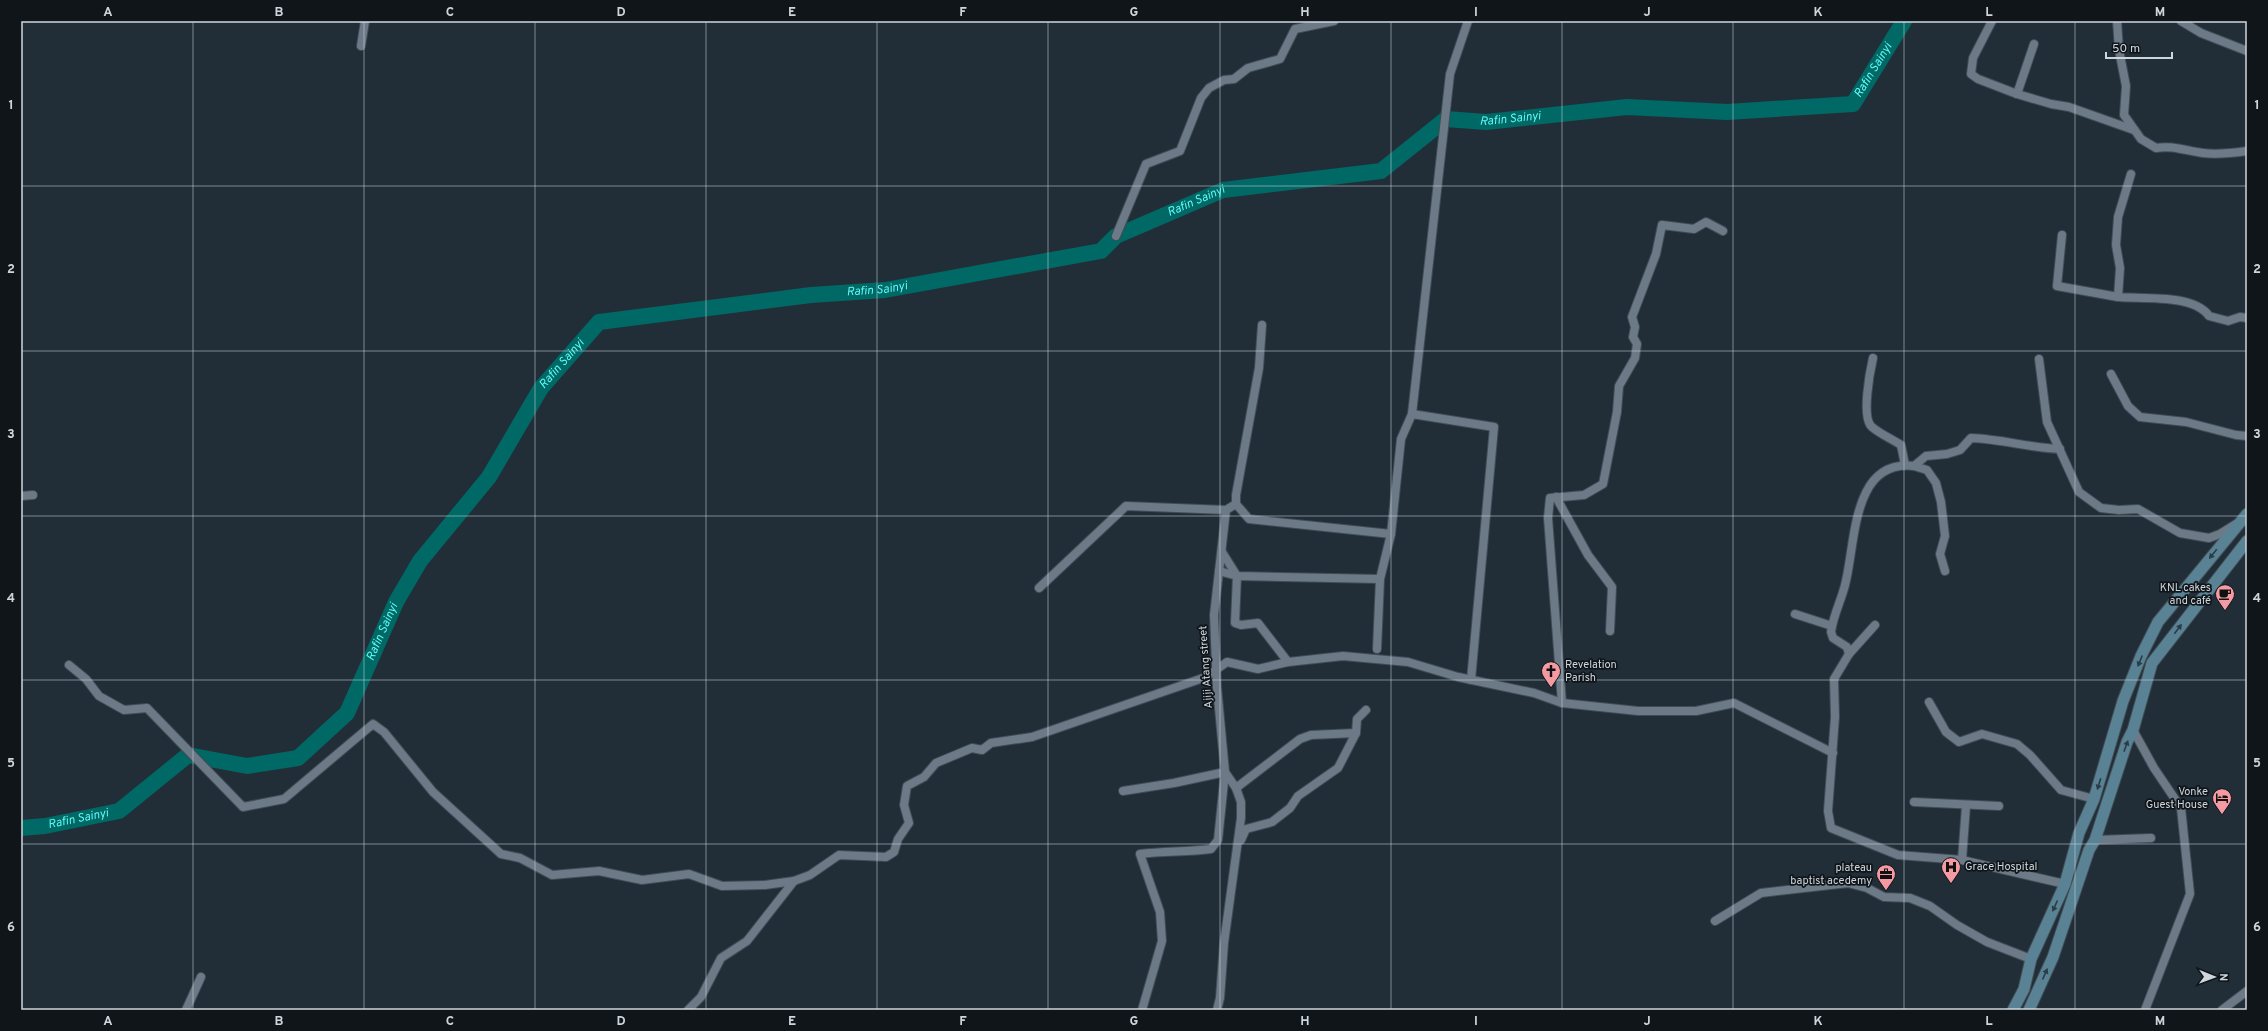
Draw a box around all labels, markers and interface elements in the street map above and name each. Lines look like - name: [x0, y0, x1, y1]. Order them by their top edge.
- text: A: [103, 5, 113, 21]
- text: B: [275, 5, 284, 21]
- text: C: [446, 5, 454, 21]
- text: D: [616, 5, 626, 21]
- text: E: [788, 5, 796, 21]
- text: F: [959, 5, 967, 21]
- text: G: [1130, 5, 1139, 21]
- text: H: [1300, 5, 1310, 21]
- text: I: [1474, 5, 1478, 21]
- text: J: [1643, 5, 1651, 21]
- text: K: [1813, 5, 1823, 21]
- text: L: [1985, 5, 1993, 21]
- text: M: [2155, 5, 2165, 21]
- scale bar: [2106, 34, 2172, 60]
- water label: Rafin Sainyi: [1851, 39, 1897, 101]
- text: 50 m: [2112, 41, 2140, 57]
- text: 1: [8, 98, 14, 114]
- text: 1: [2254, 98, 2260, 114]
- water label: Rafin Sainyi: [1479, 108, 1543, 130]
- water label: Rafin Sainyi: [1165, 182, 1228, 221]
- text: 2: [7, 262, 15, 278]
- text: 2: [2253, 262, 2261, 278]
- water label: Rafin Sainyi: [846, 278, 910, 301]
- water label: Rafin Sainyi: [536, 335, 589, 392]
- text: 3: [7, 427, 15, 443]
- text: 3: [2253, 427, 2261, 443]
- one-way arrow: [2209, 549, 2218, 560]
- place label: KNL cakes and café: [2160, 581, 2211, 608]
- cafe icon: KNL cakes and café: [2214, 583, 2236, 611]
- text: 4: [7, 591, 15, 607]
- text: 4: [2253, 591, 2261, 607]
- water label: Rafin Sainyi: [363, 600, 403, 663]
- one-way arrow: [2174, 624, 2182, 635]
- street label: Ajiji Atang street: [1196, 625, 1216, 709]
- one-way arrow: [2136, 655, 2142, 667]
- place label: Revelation Parish: [1565, 658, 1617, 685]
- church icon: Revelation Parish: [1540, 660, 1562, 688]
- one-way arrow: [2123, 740, 2129, 752]
- text: 5: [7, 756, 15, 772]
- text: 5: [2253, 756, 2261, 772]
- one-way arrow: [2096, 778, 2102, 790]
- place label: Vonke Guest House: [2146, 785, 2208, 812]
- hotel icon: Vonke Guest House: [2211, 787, 2233, 815]
- water label: Rafin Sainyi: [47, 805, 111, 833]
- hospital icon: Grace Hospital: [1940, 856, 1962, 884]
- place label: Grace Hospital: [1965, 860, 2037, 874]
- place label: plateau baptist acedemy: [1790, 861, 1872, 888]
- office icon: plateau baptist acedemy: [1875, 863, 1897, 891]
- one-way arrow: [2052, 900, 2058, 911]
- text: 6: [7, 920, 15, 936]
- text: 6: [2253, 920, 2261, 936]
- north arrow: [2194, 957, 2234, 997]
- one-way arrow: [2042, 969, 2048, 980]
- text: N: [2216, 973, 2230, 981]
- text: A: [103, 1014, 113, 1030]
- text: B: [275, 1014, 284, 1030]
- text: C: [446, 1014, 454, 1030]
- text: D: [616, 1014, 626, 1030]
- text: E: [788, 1014, 796, 1030]
- text: F: [959, 1014, 967, 1030]
- text: G: [1130, 1014, 1139, 1030]
- text: H: [1300, 1014, 1310, 1030]
- text: I: [1474, 1014, 1478, 1030]
- text: J: [1643, 1014, 1651, 1030]
- text: K: [1813, 1014, 1823, 1030]
- text: L: [1985, 1014, 1993, 1030]
- text: M: [2155, 1014, 2165, 1030]

